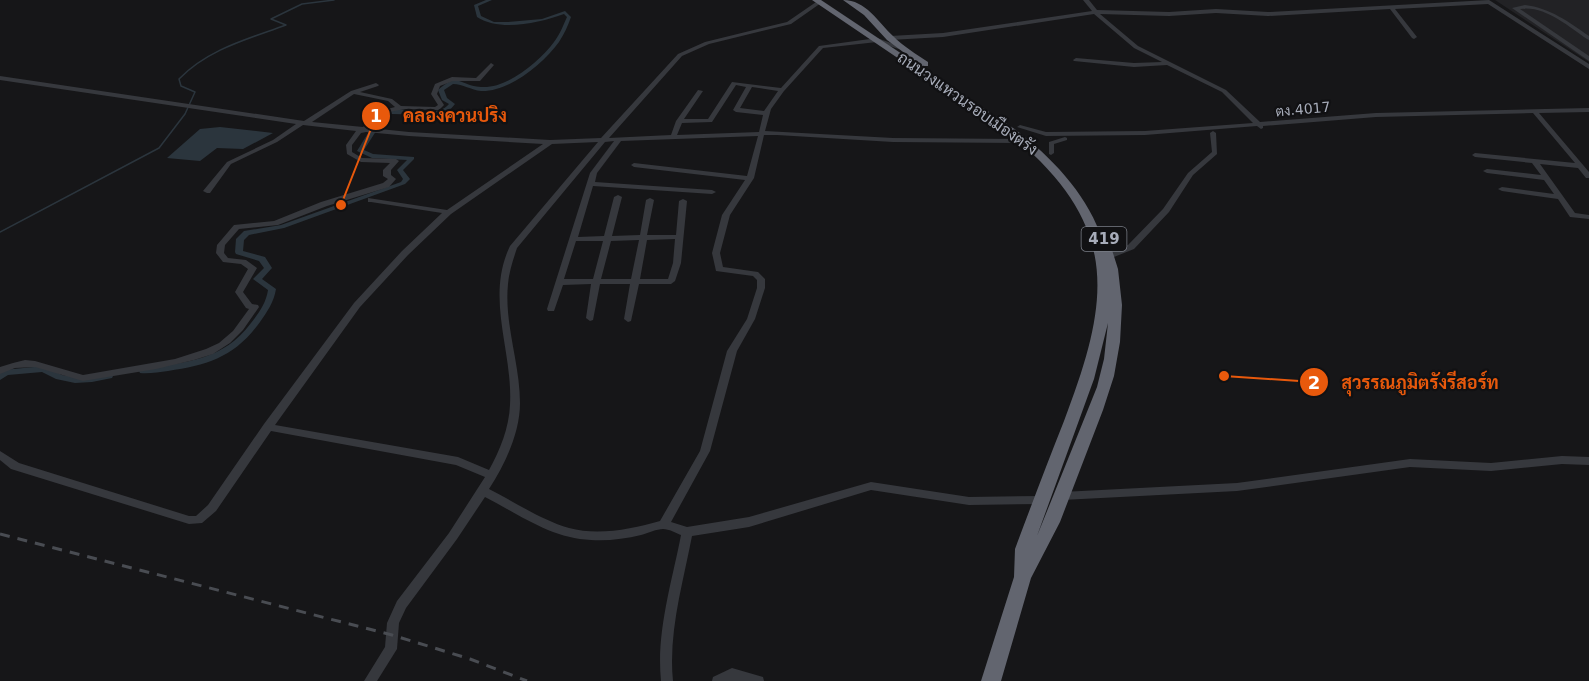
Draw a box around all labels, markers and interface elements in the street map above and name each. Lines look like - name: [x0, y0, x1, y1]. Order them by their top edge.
- street label: ถนนวงแหวนรอบเมืองตรัง: [894, 47, 1042, 159]
- callout: คลองควนปริง: [361, 98, 519, 134]
- street label: ตง.4017: [1275, 99, 1331, 119]
- text: คลองควนปริง: [403, 104, 507, 126]
- text: 1: [370, 105, 382, 126]
- road number: 419: [1082, 227, 1126, 251]
- callout: สุวรรณภูมิตรังรีสอร์ท: [1299, 364, 1511, 400]
- text: สุวรรณภูมิตรังรีสอร์ท: [1341, 370, 1499, 397]
- text: 2: [1308, 372, 1320, 393]

